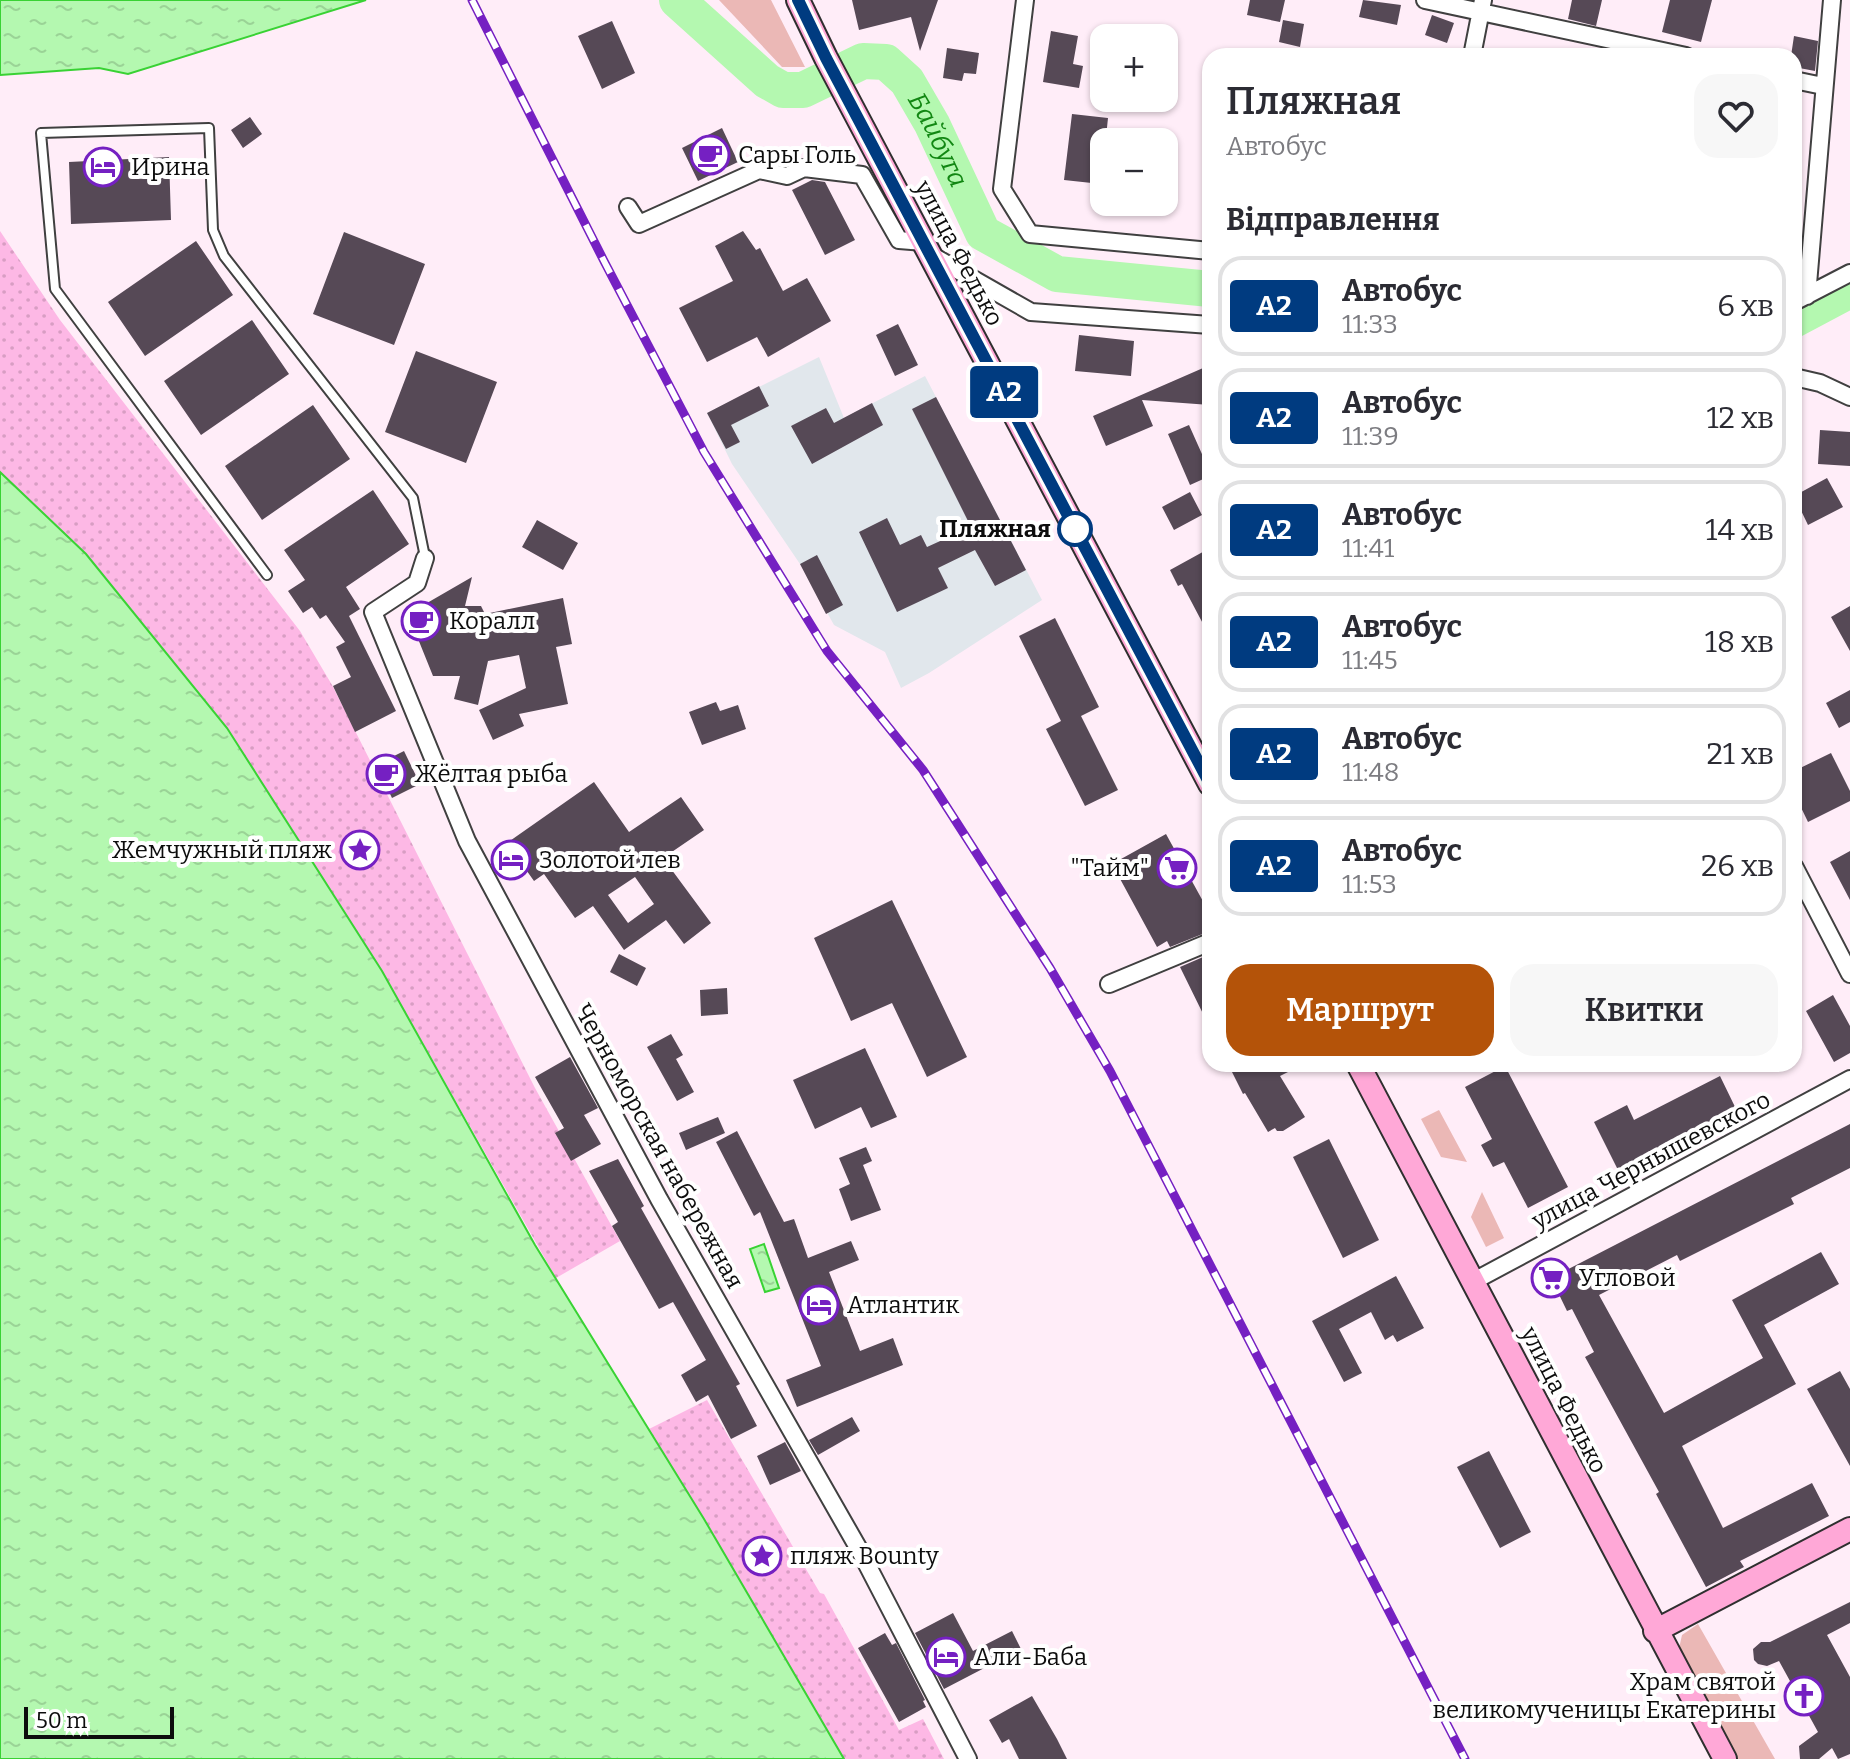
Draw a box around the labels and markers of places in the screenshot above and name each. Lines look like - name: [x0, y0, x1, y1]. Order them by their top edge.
- cafe icon: Сары Голь: [689, 134, 731, 176]
- place label: Сары Голь: [738, 141, 856, 169]
- hotel icon: Ирина: [82, 146, 124, 188]
- place label: Ирина: [131, 153, 210, 181]
- marker: Пляжная: [1058, 512, 1092, 546]
- place label: Пляжная: [939, 515, 1051, 543]
- cafe icon: Коралл: [400, 600, 442, 642]
- place label: Коралл: [449, 607, 535, 635]
- cafe icon: Жёлтая рыба: [365, 753, 407, 795]
- place label: Жёлтая рыба: [414, 760, 568, 788]
- place icon: Жемчужный пляж: [339, 829, 381, 871]
- place label: Жемчужный пляж: [111, 836, 332, 864]
- hotel icon: Золотой лев: [490, 839, 532, 881]
- place label: Золотой лев: [539, 846, 681, 874]
- supermarket icon: "Тайм": [1156, 847, 1198, 889]
- place label: "Тайм": [1070, 854, 1149, 882]
- supermarket icon: Угловой: [1530, 1257, 1572, 1299]
- place label: Угловой: [1579, 1264, 1676, 1292]
- hotel icon: Атлантик: [798, 1284, 840, 1326]
- place label: Атлантик: [847, 1291, 959, 1319]
- place icon: пляж Bounty: [741, 1535, 783, 1577]
- place label: пляж Bounty: [790, 1542, 939, 1570]
- hotel icon: Али-Баба: [925, 1636, 967, 1678]
- place label: Али-Баба: [974, 1643, 1087, 1671]
- place label: Храм святой великомученицы Екатерины: [1432, 1668, 1776, 1724]
- church icon: Храм святой великомученицы Екатерины: [1783, 1675, 1825, 1717]

